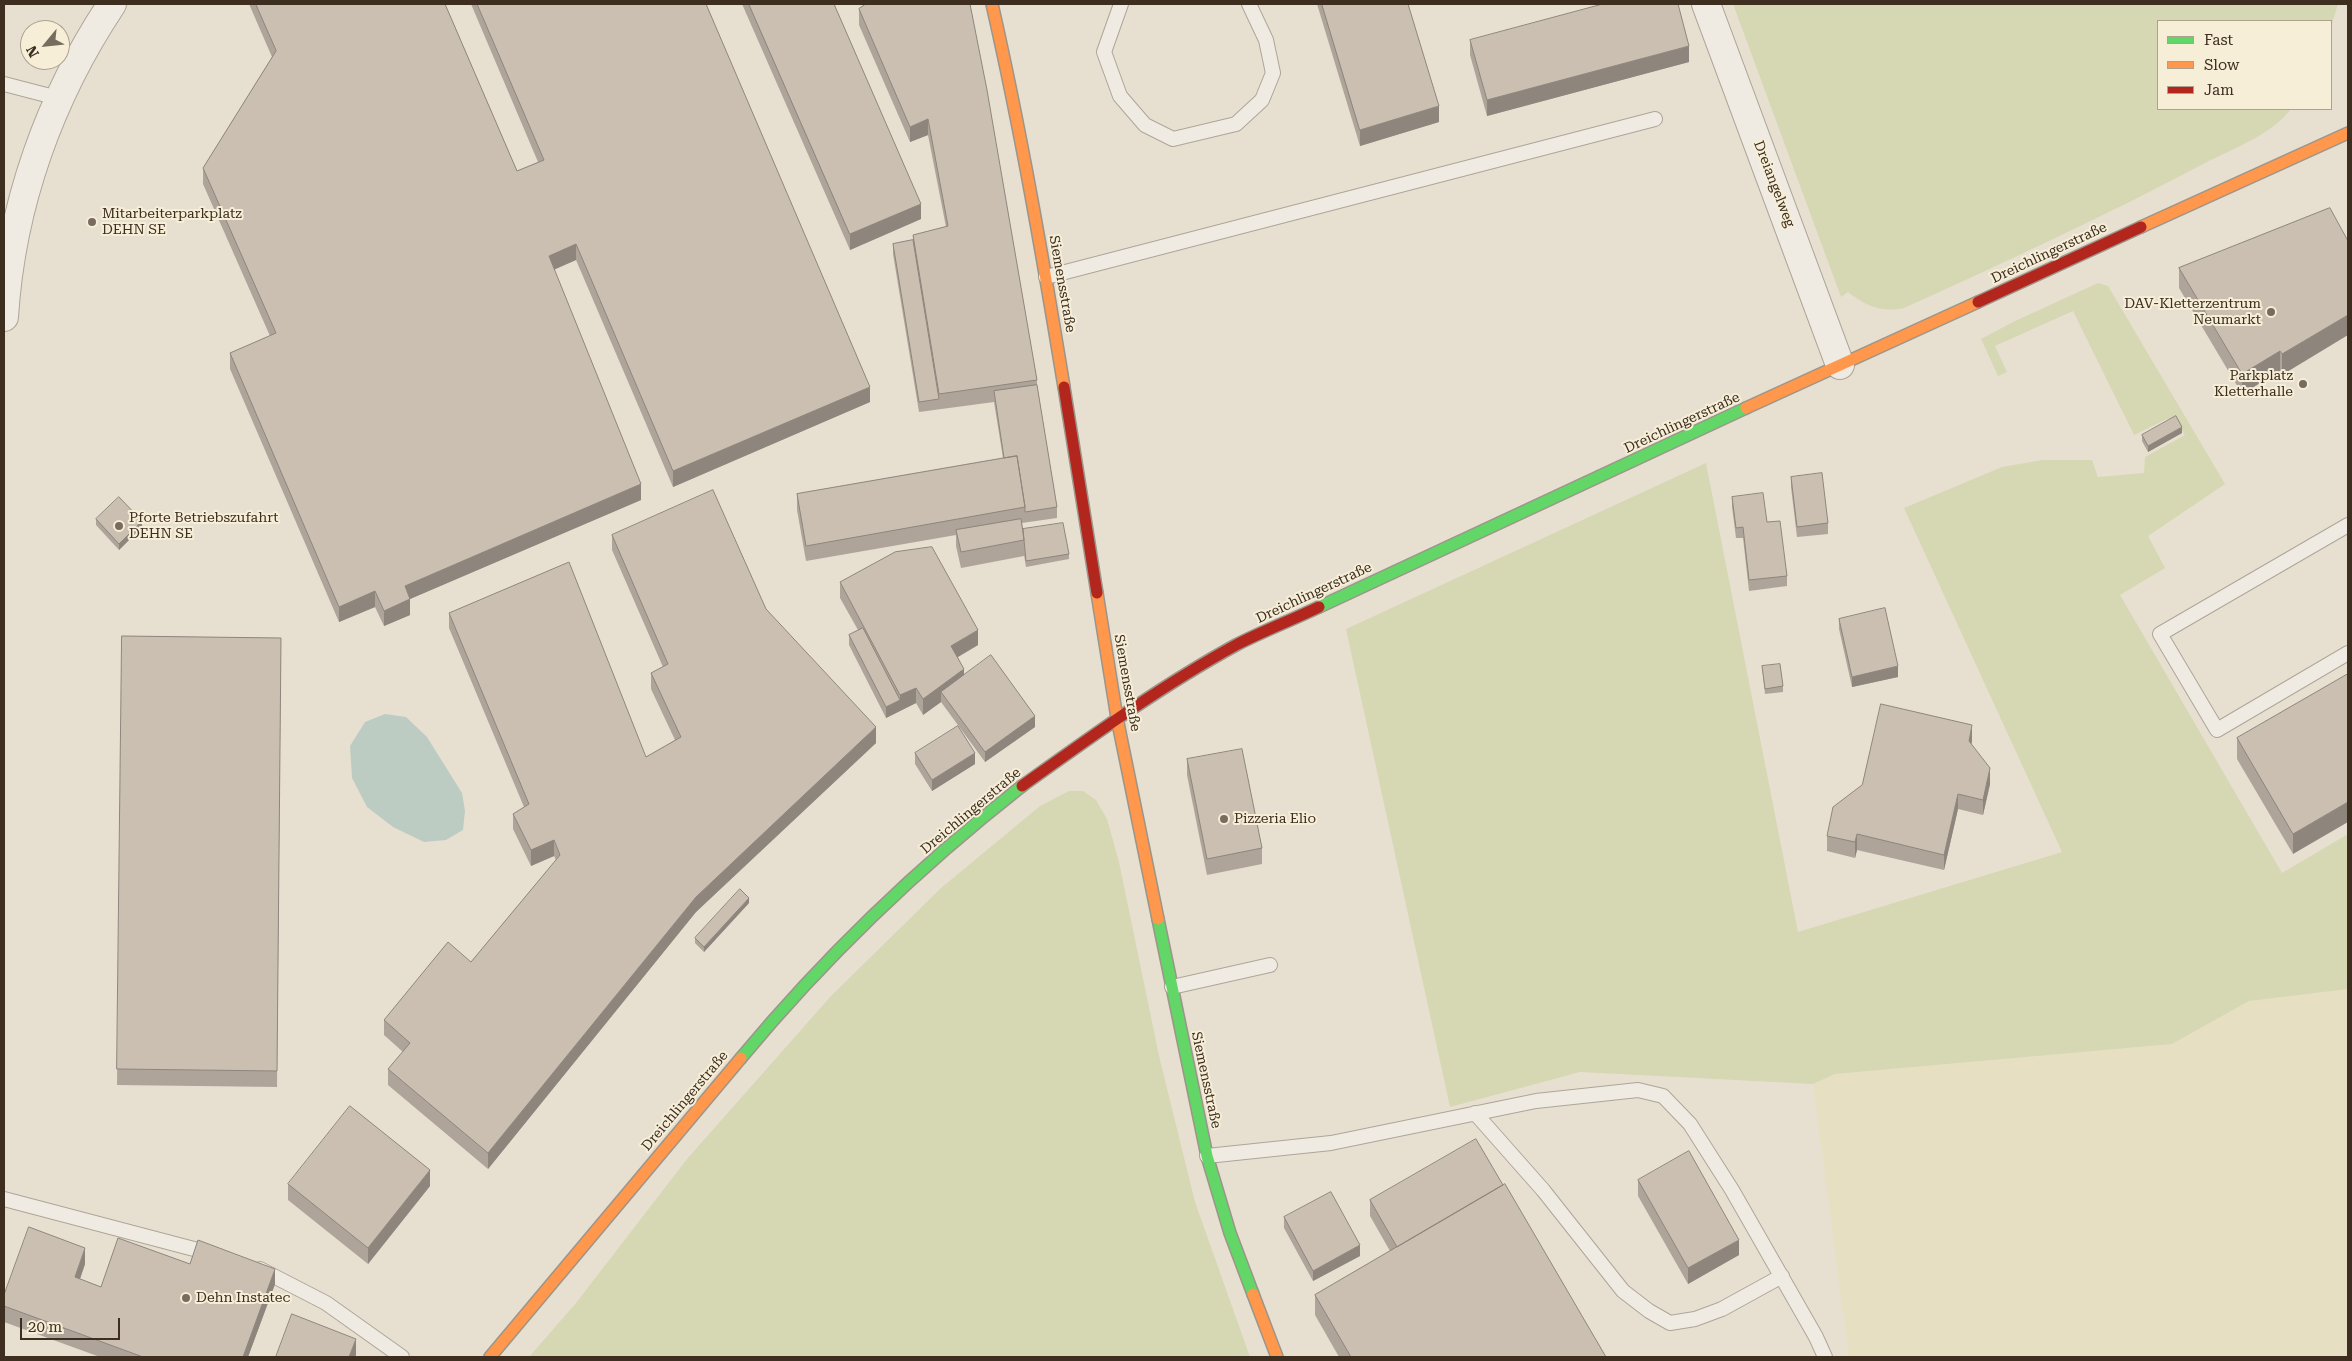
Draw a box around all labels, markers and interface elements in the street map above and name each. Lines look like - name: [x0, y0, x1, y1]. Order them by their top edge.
- north arrow: [20, 20, 70, 70]
- legend: [2157, 20, 2332, 110]
- text: Fast: [2204, 31, 2233, 49]
- text: N: [23, 43, 42, 60]
- text: Slow: [2204, 56, 2239, 74]
- text: Jam: [2204, 81, 2234, 99]
- street label: Dreiangelweg: [1750, 138, 1798, 230]
- place label: Mitarbeiterparkplatz DEHN SE: [102, 206, 242, 238]
- marker: Mitarbeiterparkplatz DEHN SE: [86, 216, 98, 228]
- street label: Dreichlingerstraße: [1989, 219, 2109, 287]
- street label: Siemensstraße: [1045, 234, 1079, 334]
- place label: DAV-Kletterzentrum Neumarkt: [2124, 296, 2261, 328]
- marker: DAV-Kletterzentrum Neumarkt: [2265, 306, 2277, 318]
- place label: Parkplatz Kletterhalle: [2214, 368, 2293, 401]
- marker: Parkplatz Kletterhalle: [2297, 378, 2309, 390]
- street label: Dreichlingerstraße: [1622, 389, 1742, 457]
- place label: Pforte Betriebszufahrt DEHN SE: [129, 510, 278, 542]
- marker: Pforte Betriebszufahrt DEHN SE: [113, 520, 125, 532]
- street label: Dreichlingerstraße: [1254, 559, 1374, 627]
- street label: Siemensstraße: [1110, 633, 1144, 733]
- street label: Dreichlingerstraße: [917, 764, 1025, 858]
- place label: Pizzeria Elio: [1234, 811, 1316, 827]
- marker: Pizzeria Elio: [1218, 813, 1230, 825]
- street label: Siemensstraße: [1188, 1030, 1224, 1130]
- street label: Dreichlingerstraße: [638, 1047, 732, 1155]
- place label: Dehn Instatec: [196, 1290, 290, 1306]
- marker: Dehn Instatec: [180, 1292, 192, 1304]
- scale bar: [22, 1308, 122, 1340]
- text: 20 m: [28, 1318, 62, 1336]

